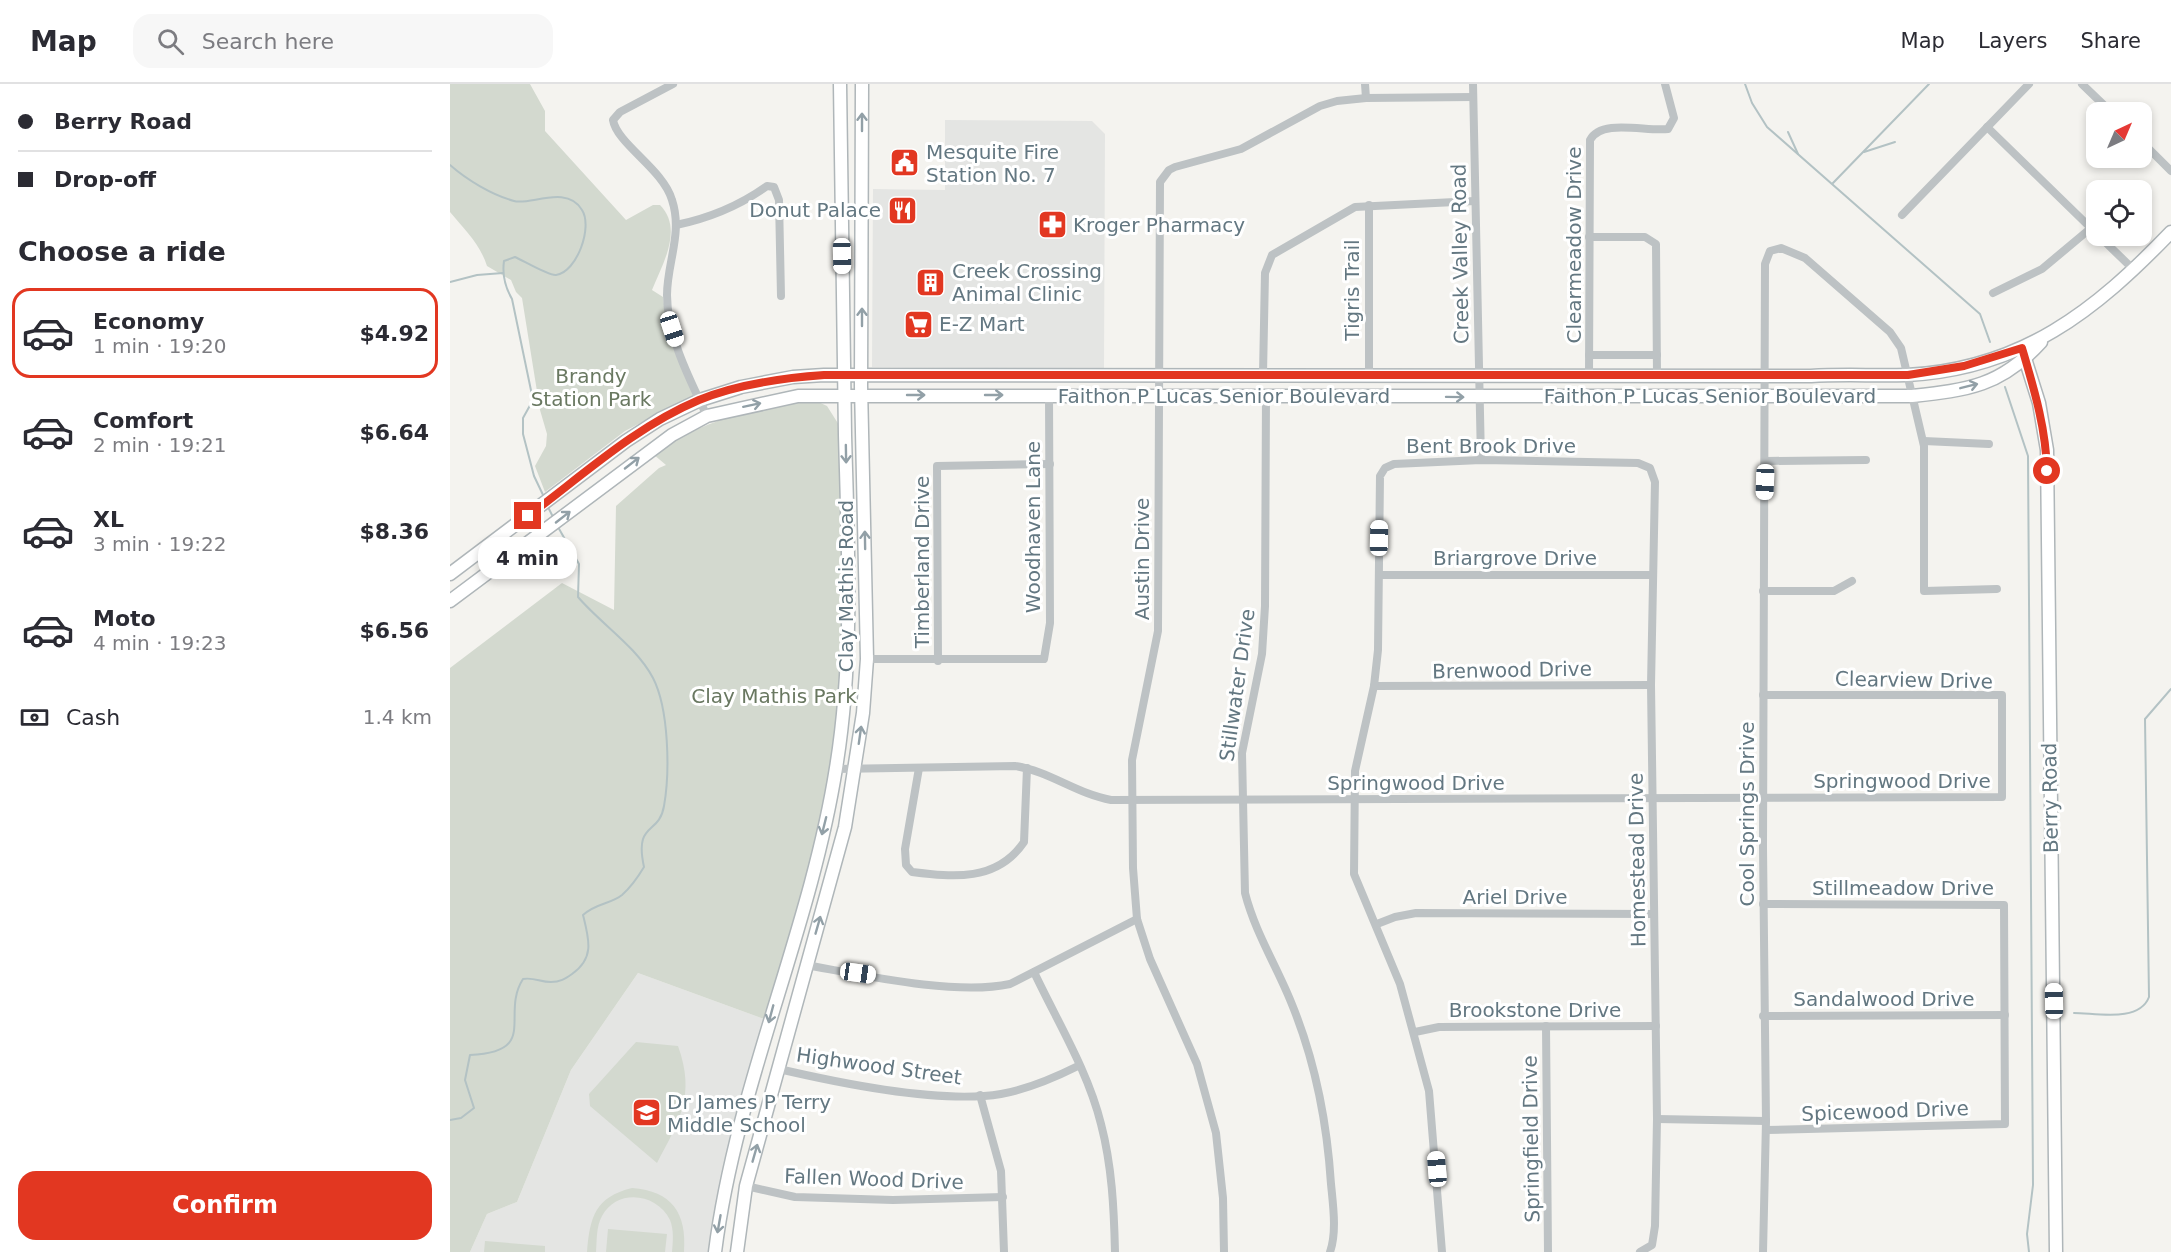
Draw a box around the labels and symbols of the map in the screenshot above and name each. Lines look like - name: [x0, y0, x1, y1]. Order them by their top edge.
- north arrow: [2086, 102, 2152, 168]
- one-way arrow: [856, 112, 868, 132]
- place label: Mesquite Fire Station No. 7: [926, 140, 1059, 187]
- public building icon: Mesquite Fire Station No. 7: [889, 147, 921, 179]
- street label: Clearmeadow Drive: [1562, 147, 1586, 343]
- street label: Creek Valley Road: [1446, 164, 1474, 344]
- restaurant icon: Donut Palace: [886, 194, 918, 226]
- place label: Donut Palace: [749, 198, 881, 222]
- pharmacy icon: Kroger Pharmacy: [1036, 209, 1068, 241]
- place label: Kroger Pharmacy: [1073, 213, 1245, 237]
- car: [833, 238, 851, 274]
- street label: Tigris Trail: [1340, 239, 1364, 342]
- place label: Creek Crossing Animal Clinic: [952, 259, 1102, 306]
- building icon: Creek Crossing Animal Clinic: [915, 267, 947, 299]
- one-way arrow: [856, 307, 868, 327]
- supermarket icon: E-Z Mart: [902, 308, 934, 340]
- car: [658, 309, 686, 349]
- place label: E-Z Mart: [939, 312, 1025, 336]
- park label: Brandy Station Park: [531, 364, 652, 411]
- one-way arrow: [1960, 380, 1979, 392]
- street label: Faithon P Lucas Senior Boulevard: [1058, 384, 1390, 408]
- street label: Faithon P Lucas Senior Boulevard: [1544, 384, 1876, 408]
- one-way arrow: [905, 389, 925, 401]
- one-way arrow: [984, 389, 1004, 401]
- one-way arrow: [1445, 391, 1465, 403]
- one-way arrow: [742, 399, 762, 410]
- street label: Bent Brook Drive: [1406, 434, 1576, 458]
- street label: Woodhaven Lane: [1021, 441, 1045, 613]
- one-way arrow: [840, 443, 852, 463]
- one-way arrow: [624, 457, 640, 470]
- route start: [2033, 457, 2060, 484]
- car: [1755, 464, 1775, 500]
- street label: Timberland Drive: [910, 476, 934, 649]
- street label: Austin Drive: [1130, 498, 1154, 620]
- street label: Clay Mathis Road: [834, 500, 858, 672]
- route end: [514, 502, 541, 529]
- one-way arrow: [555, 511, 571, 524]
- car: [1370, 520, 1388, 556]
- one-way arrow: [859, 531, 871, 551]
- callout: 4 min: [478, 537, 578, 579]
- street label: Briargrove Drive: [1433, 546, 1597, 570]
- street label: Stillwater Drive: [1214, 607, 1260, 763]
- street label: Brenwood Drive: [1432, 657, 1592, 683]
- street label: Clearview Drive: [1835, 667, 1993, 693]
- park label: Clay Mathis Park: [691, 684, 857, 708]
- street label: Cool Springs Drive: [1735, 722, 1759, 907]
- one-way arrow: [854, 725, 865, 745]
- street label: Berry Road: [2037, 743, 2063, 853]
- street label: Springwood Drive: [1813, 769, 1991, 793]
- street label: Springwood Drive: [1327, 771, 1505, 795]
- street label: Homestead Drive: [1623, 773, 1651, 947]
- one-way arrow: [818, 817, 830, 836]
- street label: Stillmeadow Drive: [1812, 876, 1994, 900]
- street label: Ariel Drive: [1463, 885, 1568, 909]
- one-way arrow: [812, 916, 824, 935]
- car: [839, 962, 877, 984]
- car: [2045, 983, 2063, 1019]
- street label: Sandalwood Drive: [1793, 987, 1975, 1011]
- street label: Brookstone Drive: [1449, 998, 1621, 1022]
- one-way arrow: [765, 1004, 777, 1023]
- street label: Highwood Street: [795, 1043, 963, 1089]
- street label: Springfield Drive: [1518, 1055, 1544, 1223]
- place label: Dr James P Terry Middle School: [667, 1090, 831, 1137]
- street label: Spicewood Drive: [1801, 1096, 1969, 1126]
- school or university icon: Dr James P Terry Middle School: [630, 1097, 662, 1129]
- one-way arrow: [750, 1144, 761, 1163]
- car: [1426, 1150, 1448, 1188]
- street label: Fallen Wood Drive: [784, 1164, 964, 1194]
- one-way arrow: [713, 1213, 724, 1233]

